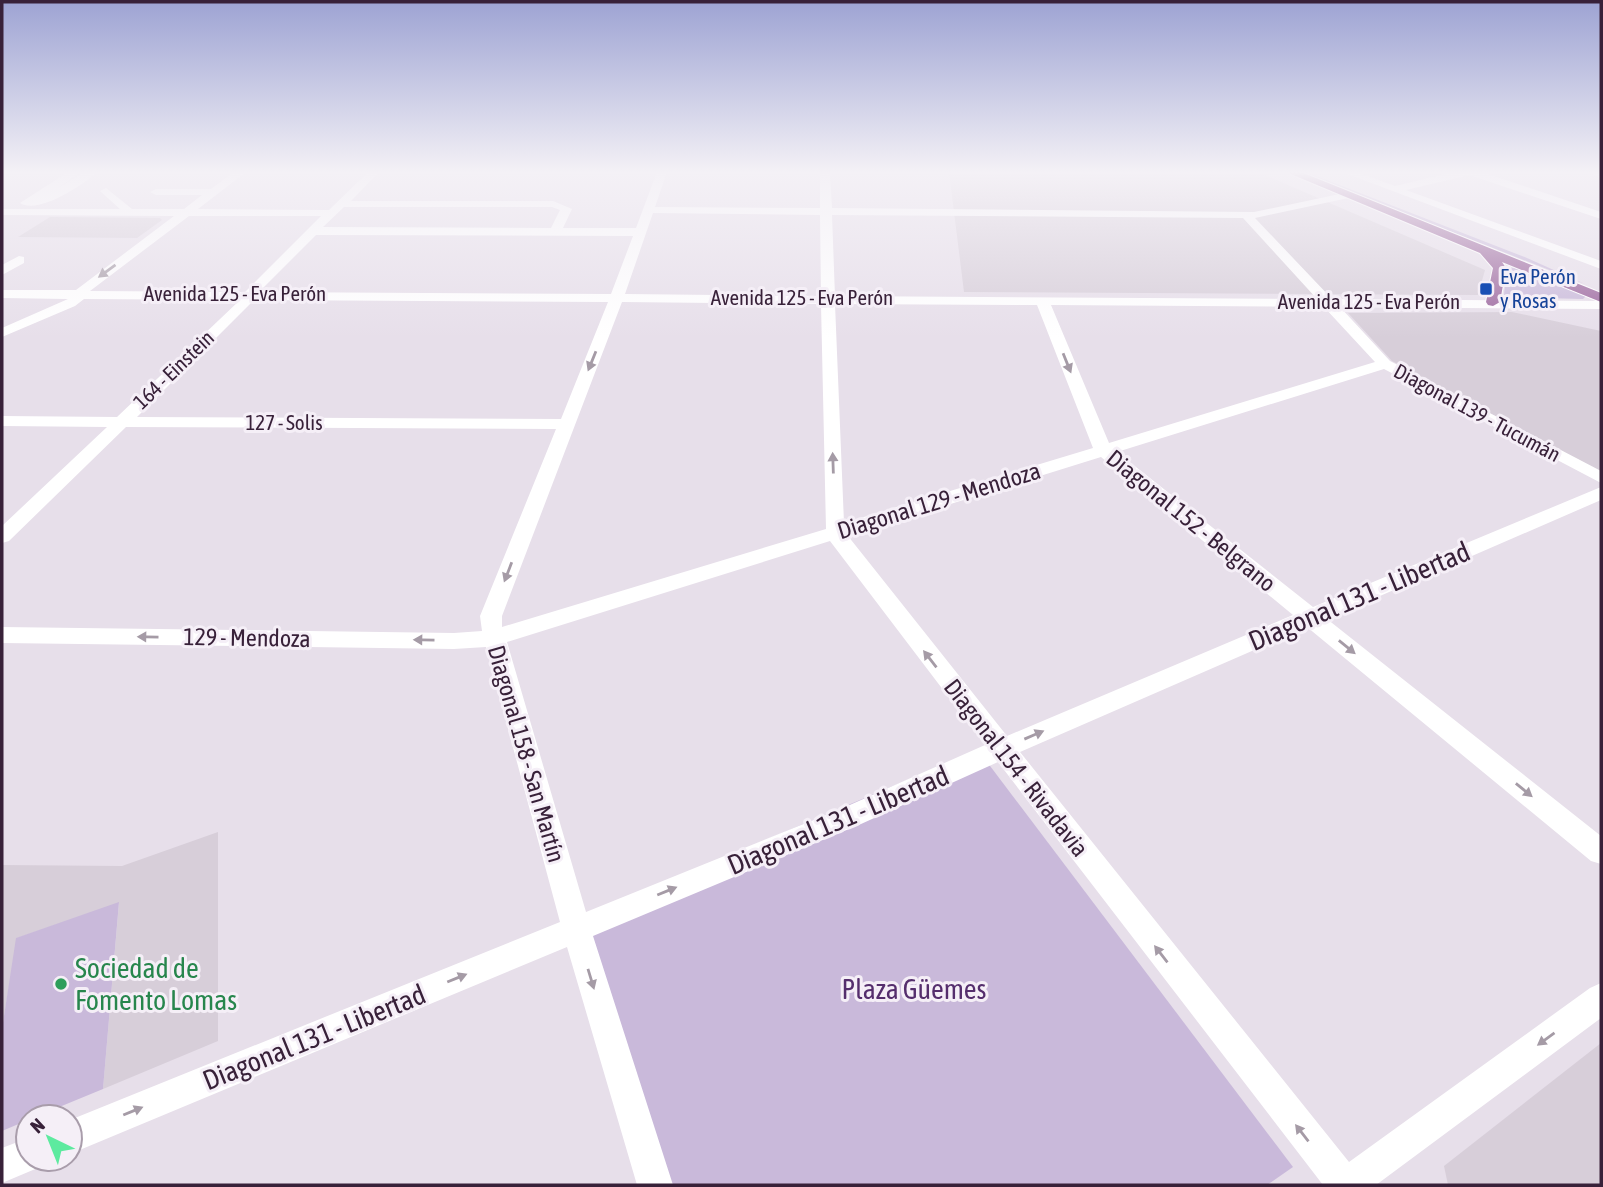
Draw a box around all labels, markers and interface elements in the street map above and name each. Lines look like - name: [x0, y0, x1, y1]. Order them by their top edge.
- one-way arrow: [98, 264, 116, 278]
- place label: Eva Perón y Rosas: [1500, 264, 1576, 312]
- street label: Avenida 125 - Eva Perón: [144, 281, 326, 305]
- marker: Eva Perón y Rosas: [1478, 281, 1494, 297]
- street label: Avenida 125 - Eva Perón: [711, 285, 893, 309]
- street label: Avenida 125 - Eva Perón: [1278, 289, 1460, 313]
- street label: 164 - Einstein: [128, 325, 218, 413]
- one-way arrow: [586, 350, 597, 371]
- one-way arrow: [1062, 353, 1073, 374]
- street label: Diagonal 139 - Tucumán: [1390, 358, 1565, 466]
- street label: 127 - Solis: [245, 410, 323, 434]
- street label: Diagonal 152 - Belgrano: [1101, 444, 1281, 597]
- one-way arrow: [827, 452, 838, 474]
- street label: Diagonal 129 - Mendoza: [834, 457, 1044, 544]
- street label: Diagonal 131 - Libertad: [1243, 535, 1475, 657]
- one-way arrow: [503, 562, 514, 583]
- street label: 129 - Mendoza: [183, 623, 311, 652]
- one-way arrow: [137, 631, 159, 643]
- one-way arrow: [413, 634, 435, 646]
- one-way arrow: [1337, 640, 1355, 655]
- street label: Diagonal 158 - San Martín: [483, 642, 570, 865]
- one-way arrow: [923, 650, 938, 668]
- street label: Diagonal 154 - Rivadavia: [939, 674, 1094, 862]
- one-way arrow: [1024, 729, 1044, 741]
- street label: Diagonal 131 - Libertad: [722, 759, 954, 881]
- one-way arrow: [1515, 782, 1533, 797]
- one-way arrow: [657, 886, 678, 897]
- one-way arrow: [1154, 945, 1169, 963]
- place label: Sociedad de Fomento Lomas: [75, 952, 237, 1016]
- one-way arrow: [586, 968, 597, 989]
- one-way arrow: [446, 972, 467, 983]
- park label: Plaza Güemes: [842, 973, 986, 1005]
- marker: Sociedad de Fomento Lomas: [53, 976, 69, 992]
- street label: Diagonal 131 - Libertad: [198, 978, 430, 1096]
- one-way arrow: [1537, 1032, 1555, 1046]
- north arrow: [14, 1103, 84, 1173]
- one-way arrow: [123, 1106, 144, 1117]
- text: N: [26, 1114, 49, 1137]
- one-way arrow: [1294, 1124, 1309, 1142]

